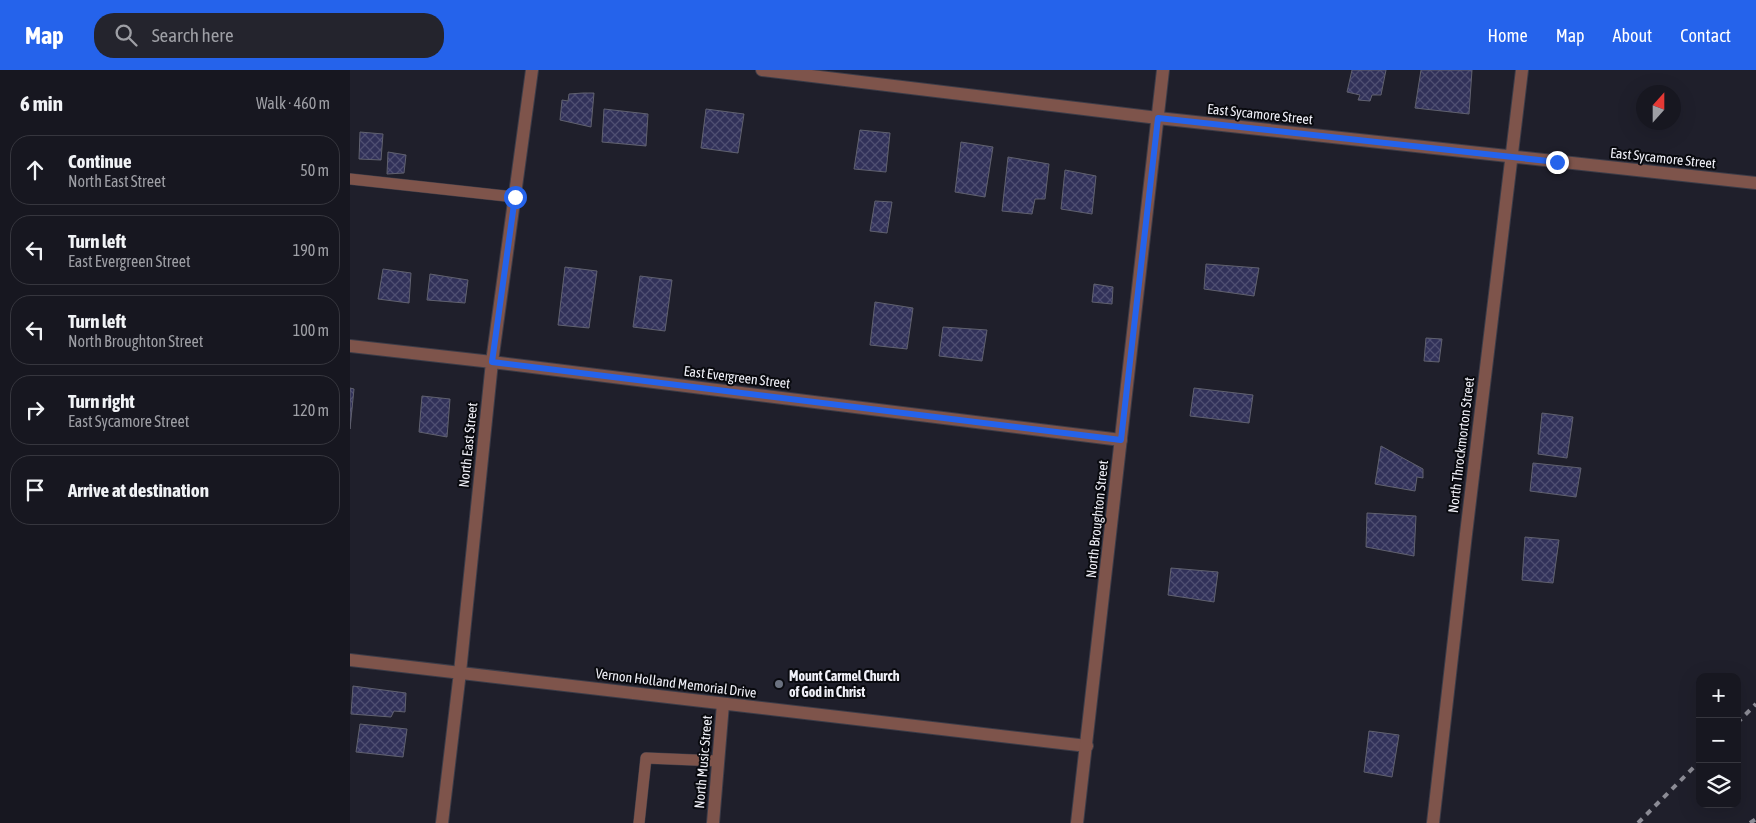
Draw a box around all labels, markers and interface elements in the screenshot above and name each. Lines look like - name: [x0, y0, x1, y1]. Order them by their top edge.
- search box: [94, 13, 444, 58]
- icon: search: [112, 21, 140, 49]
- text: Map: [25, 22, 64, 49]
- text: Search here: [152, 24, 234, 46]
- text: Home: [1488, 25, 1528, 46]
- text: Map: [1556, 25, 1585, 46]
- text: About: [1613, 25, 1652, 46]
- text: Contact: [1680, 25, 1731, 46]
- north arrow: [1636, 85, 1681, 130]
- text: 6 min: [20, 91, 63, 115]
- text: Walk · 460 m: [256, 94, 330, 112]
- street label: East Sycamore Street: [1206, 100, 1314, 128]
- street label: East Sycamore Street: [1609, 144, 1717, 172]
- text: Continue: [68, 150, 132, 172]
- route end: [1546, 151, 1569, 174]
- icon: ahead: [21, 156, 49, 184]
- text: 50 m: [300, 161, 329, 179]
- text: North East Street: [68, 172, 166, 190]
- route start: [504, 186, 527, 209]
- text: Turn left: [68, 230, 126, 252]
- icon: left: [21, 236, 49, 264]
- text: 190 m: [293, 241, 329, 259]
- text: East Evergreen Street: [68, 252, 191, 270]
- text: Turn left: [68, 310, 126, 332]
- icon: left: [21, 316, 49, 344]
- text: 100 m: [293, 321, 329, 339]
- text: North Broughton Street: [68, 332, 203, 350]
- street label: East Evergreen Street: [683, 363, 791, 391]
- street label: North Throckmorton Street: [1445, 376, 1477, 514]
- text: Turn right: [68, 390, 135, 412]
- icon: right: [21, 396, 49, 424]
- text: 120 m: [293, 401, 329, 419]
- street label: North East Street: [456, 402, 480, 488]
- text: East Sycamore Street: [68, 412, 189, 430]
- street label: North Broughton Street: [1083, 459, 1111, 579]
- icon: arrive: [21, 476, 49, 504]
- text: Arrive at destination: [68, 479, 209, 501]
- street label: Vernon Holland Memorial Drive: [595, 665, 757, 701]
- place label: Mount Carmel Church of God in Christ: [789, 668, 900, 700]
- map controls: [1696, 673, 1741, 808]
- button: +: [1696, 673, 1741, 718]
- marker: Mount Carmel Church of God in Christ: [773, 678, 785, 690]
- street label: North Music Street: [691, 715, 715, 809]
- button: −: [1696, 718, 1741, 763]
- button: layers: [1696, 763, 1741, 808]

